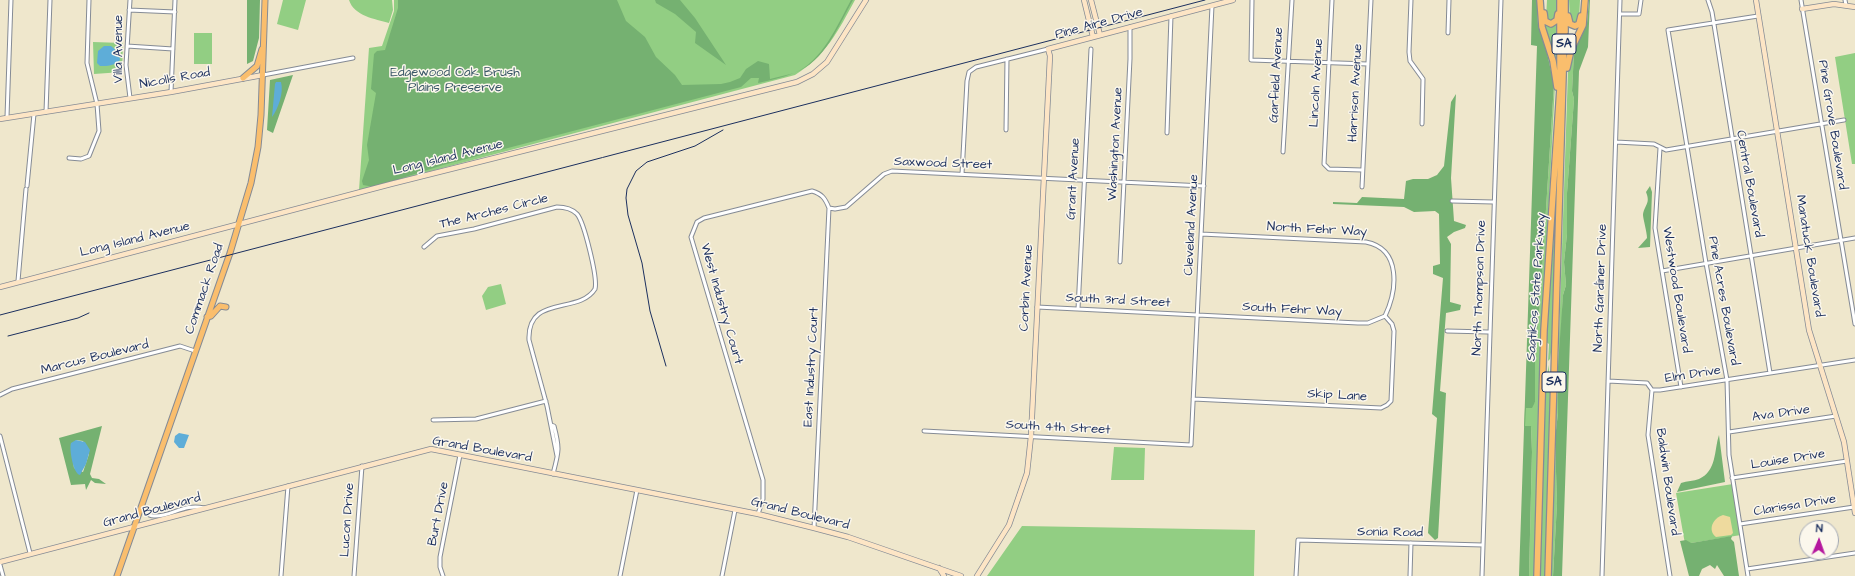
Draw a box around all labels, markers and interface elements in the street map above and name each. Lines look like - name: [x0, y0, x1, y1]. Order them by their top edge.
- street label: Pine Aire Drive: [1053, 5, 1145, 43]
- street label: Villa Avenue: [111, 15, 127, 83]
- street label: Garfield Avenue: [1267, 27, 1287, 123]
- road number: SA: [1552, 34, 1576, 54]
- street label: Lincoln Avenue: [1307, 38, 1327, 128]
- street label: Harrison Avenue: [1346, 43, 1366, 143]
- street label: Pine Grove Boulevard: [1814, 59, 1850, 191]
- street label: Nicolls Road: [139, 65, 211, 93]
- park label: Edgewood Oak Brush Plains Preserve: [390, 65, 520, 96]
- street label: Washington Avenue: [1105, 87, 1127, 201]
- street label: Central Boulevard: [1732, 129, 1766, 239]
- street label: Long Island Avenue: [392, 137, 504, 179]
- street label: Grant Avenue: [1064, 138, 1084, 220]
- street label: Saxwood Street: [894, 154, 992, 174]
- street label: Cleveland Avenue: [1182, 174, 1202, 276]
- street label: The Arches Circle: [438, 191, 550, 233]
- street label: Manatuck Boulevard: [1792, 194, 1826, 318]
- street label: Sagtikos State Parkway: [1524, 213, 1550, 361]
- street label: Long Island Avenue: [79, 219, 191, 261]
- street label: North Fehr Way: [1266, 220, 1368, 240]
- street label: North Thompson Drive: [1470, 220, 1490, 356]
- street label: North Gardiner Drive: [1591, 224, 1611, 352]
- street label: Westwood Boulevard: [1658, 226, 1694, 354]
- street label: Pine Acres Boulevard: [1704, 235, 1742, 367]
- street label: Commack Road: [182, 242, 228, 336]
- street label: West Industry Court: [696, 242, 746, 366]
- street label: Corbin Avenue: [1017, 244, 1037, 332]
- street label: South 3rd Street: [1065, 290, 1171, 312]
- street label: South Fehr Way: [1242, 300, 1342, 320]
- street label: East Industry Court: [801, 307, 823, 427]
- street label: Marcus Boulevard: [39, 337, 151, 379]
- street label: Elm Drive: [1664, 363, 1722, 387]
- road number: SA: [1542, 372, 1566, 392]
- street label: Skip Lane: [1307, 387, 1367, 405]
- street label: Ava Drive: [1751, 402, 1811, 426]
- street label: South 4th Street: [1005, 417, 1111, 439]
- street label: Baldwin Boulevard: [1652, 427, 1682, 537]
- street label: Grand Boulevard: [431, 434, 533, 466]
- street label: Louise Drive: [1750, 446, 1826, 474]
- street label: Burt Drive: [425, 481, 453, 547]
- street label: Lucon Drive: [338, 482, 358, 558]
- street label: Grand Boulevard: [101, 490, 203, 532]
- street label: Clarissa Drive: [1753, 492, 1837, 520]
- street label: Grand Boulevard: [749, 494, 851, 534]
- north arrow: [1799, 520, 1839, 560]
- text: N: [1816, 521, 1823, 536]
- street label: Sonia Road: [1357, 525, 1423, 541]

